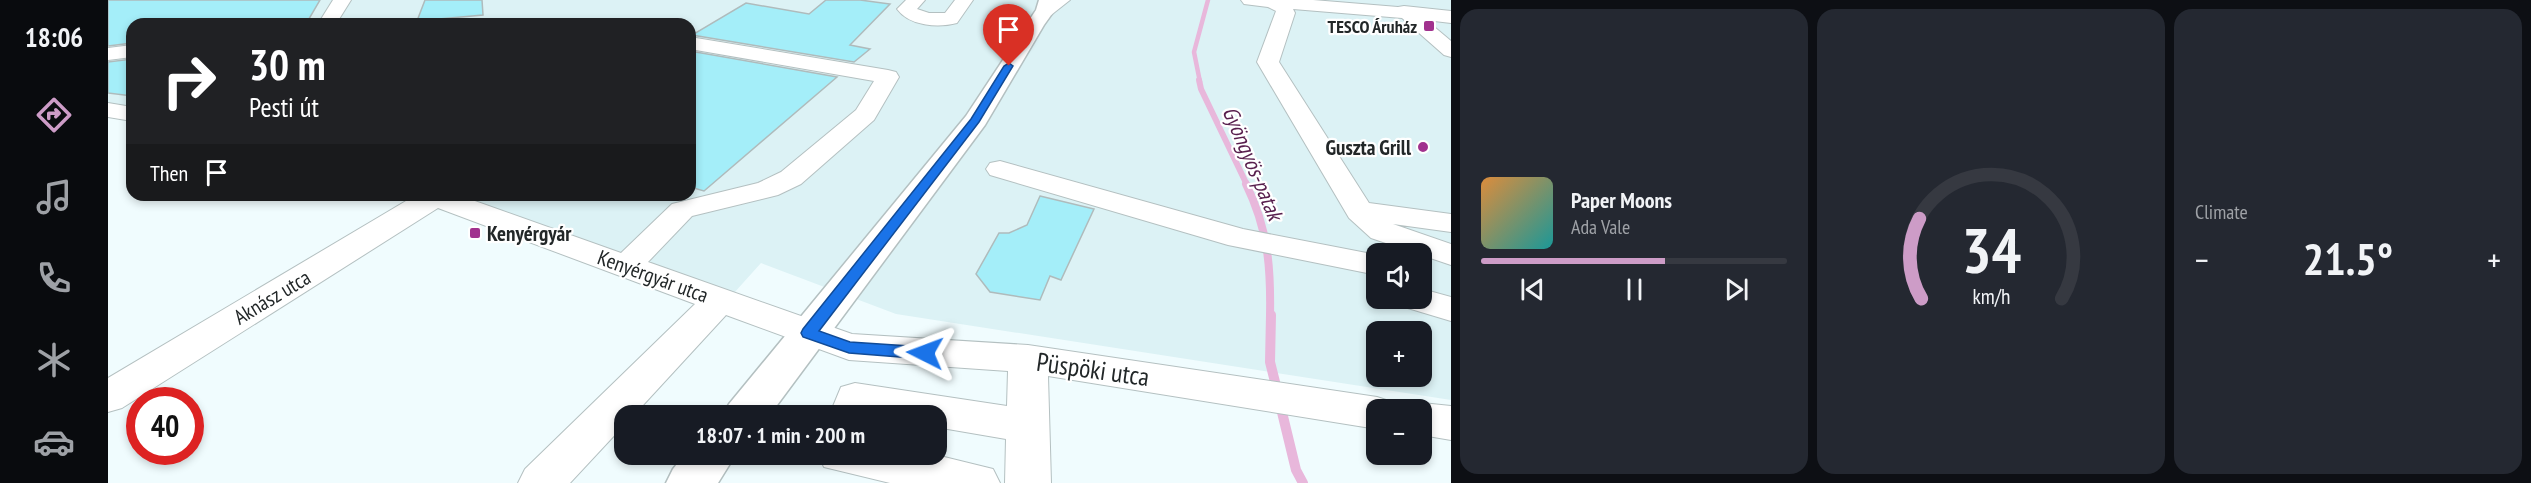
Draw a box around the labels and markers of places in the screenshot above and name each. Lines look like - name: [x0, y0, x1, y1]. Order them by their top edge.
- pin: [983, 4, 1034, 66]
- place label: TESCO Áruház: [1328, 15, 1417, 38]
- marker: TESCO Áruház: [1422, 19, 1436, 33]
- place label: Guszta Grill: [1326, 134, 1412, 161]
- marker: Guszta Grill: [1416, 140, 1430, 154]
- place label: Kenyérgyár: [487, 220, 572, 247]
- marker: Kenyérgyár: [468, 226, 482, 240]

